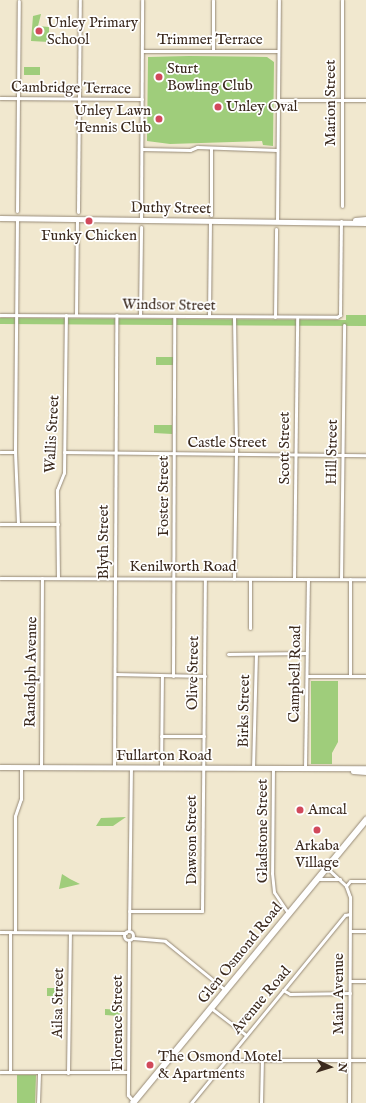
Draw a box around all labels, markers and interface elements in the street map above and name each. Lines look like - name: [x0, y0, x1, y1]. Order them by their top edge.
- place label: Unley Primary School: [47, 13, 138, 48]
- marker: Unley Primary School: [34, 26, 44, 36]
- street label: Trimmer Terrace: [157, 31, 263, 49]
- place label: Sturt Bowling Club: [167, 59, 253, 94]
- street label: Marion Street: [322, 60, 340, 146]
- marker: Sturt Bowling Club: [154, 72, 164, 82]
- street label: Cambridge Terrace: [11, 78, 131, 98]
- place label: Unley Oval: [226, 98, 298, 116]
- place label: Unley Lawn Tennis Club: [74, 101, 151, 136]
- marker: Unley Oval: [213, 102, 223, 112]
- marker: Unley Lawn Tennis Club: [154, 114, 164, 124]
- street label: Duthy Street: [130, 198, 212, 218]
- marker: Funky Chicken: [84, 216, 94, 226]
- place label: Funky Chicken: [41, 227, 137, 245]
- street label: Windsor Street: [122, 295, 216, 315]
- street label: Wallis Street: [41, 395, 63, 473]
- street label: Scott Street: [276, 411, 294, 485]
- street label: Hill Street: [322, 419, 342, 485]
- street label: Castle Street: [187, 434, 267, 452]
- street label: Foster Street: [155, 456, 173, 536]
- street label: Blyth Street: [95, 505, 113, 579]
- street label: Kenilworth Road: [129, 558, 237, 576]
- street label: Randolph Avenue: [21, 616, 41, 728]
- street label: Campbell Road: [285, 625, 305, 723]
- street label: Olive Street: [183, 636, 203, 710]
- street label: Birks Street: [234, 674, 254, 748]
- street label: Fullarton Road: [116, 747, 212, 765]
- street label: Gladstone Street: [254, 779, 272, 883]
- street label: Dawson Street: [183, 795, 201, 885]
- place label: Amcal: [308, 801, 347, 819]
- marker: Amcal: [295, 805, 305, 815]
- marker: Arkaba Village: [312, 825, 322, 835]
- place label: Arkaba Village: [295, 836, 339, 871]
- street label: Glen Osmond Road: [194, 899, 286, 1007]
- street label: Main Avenue: [330, 953, 348, 1035]
- street label: Avenue Road: [227, 962, 295, 1038]
- street label: Ailsa Street: [48, 968, 68, 1038]
- street label: Florence Street: [109, 975, 127, 1071]
- place label: The Osmond Motel & Apartments: [158, 1047, 282, 1082]
- north arrow: [310, 1047, 350, 1087]
- marker: The Osmond Motel & Apartments: [145, 1060, 155, 1070]
- text: N: [335, 1063, 349, 1073]

